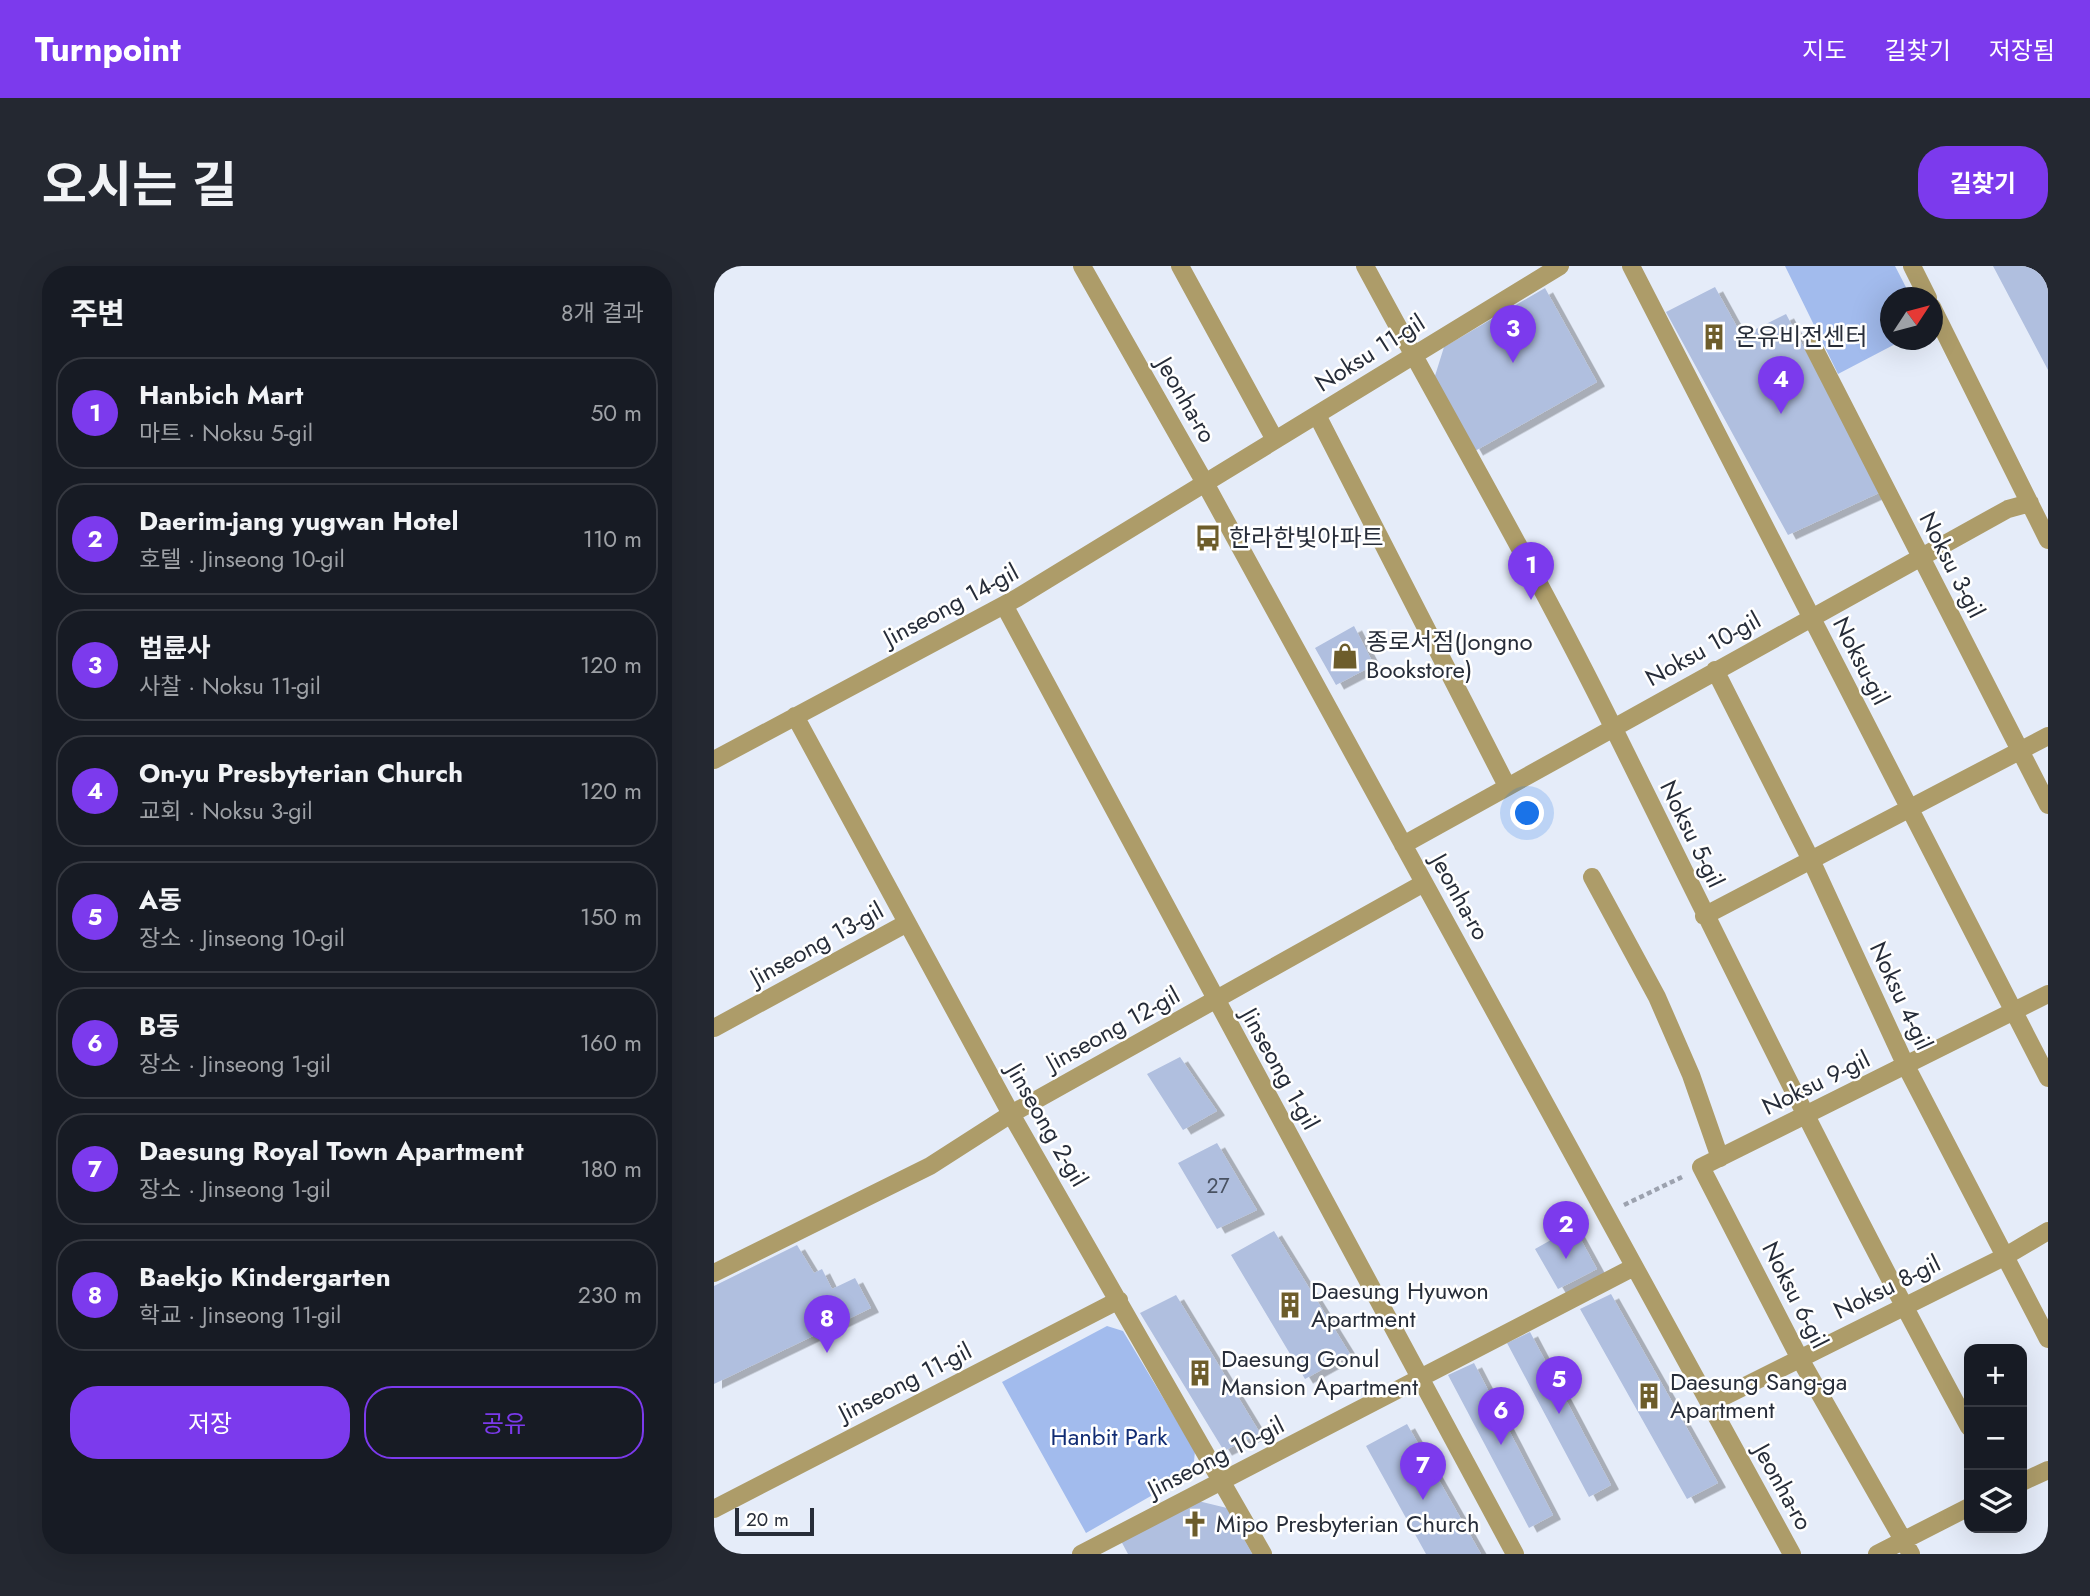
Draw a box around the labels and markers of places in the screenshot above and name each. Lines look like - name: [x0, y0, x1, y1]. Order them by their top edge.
- pin: 3: [1490, 305, 1536, 363]
- place label: 온유비전센터: [1735, 319, 1867, 354]
- building icon: 온유비전센터: [1699, 322, 1729, 352]
- pin: 4: [1758, 356, 1804, 414]
- place label: 한라한빛아파트: [1229, 520, 1384, 555]
- bus stop icon: 한라한빛아파트: [1193, 523, 1223, 553]
- pin: 1: [1508, 542, 1554, 600]
- place label: 종로서점(Jongno Bookstore): [1366, 624, 1533, 687]
- shop icon: 종로서점(Jongno Bookstore): [1330, 641, 1360, 671]
- pin: 2: [1543, 1201, 1589, 1259]
- place label: Daesung Hyuwon Apartment: [1311, 1273, 1489, 1336]
- building icon: Daesung Hyuwon Apartment: [1275, 1290, 1305, 1320]
- pin: 8: [804, 1295, 850, 1353]
- place label: Daesung Gonul Mansion Apartment: [1221, 1341, 1418, 1404]
- pin: 5: [1536, 1356, 1582, 1414]
- building icon: Daesung Gonul Mansion Apartment: [1185, 1358, 1215, 1388]
- place label: Daesung Sang-ga Apartment: [1670, 1364, 1847, 1427]
- building icon: Daesung Sang-ga Apartment: [1634, 1381, 1664, 1411]
- pin: 6: [1478, 1387, 1524, 1445]
- pin: 7: [1400, 1442, 1446, 1500]
- place label: Mipo Presbyterian Church: [1216, 1506, 1480, 1541]
- church icon: Mipo Presbyterian Church: [1180, 1509, 1210, 1539]

